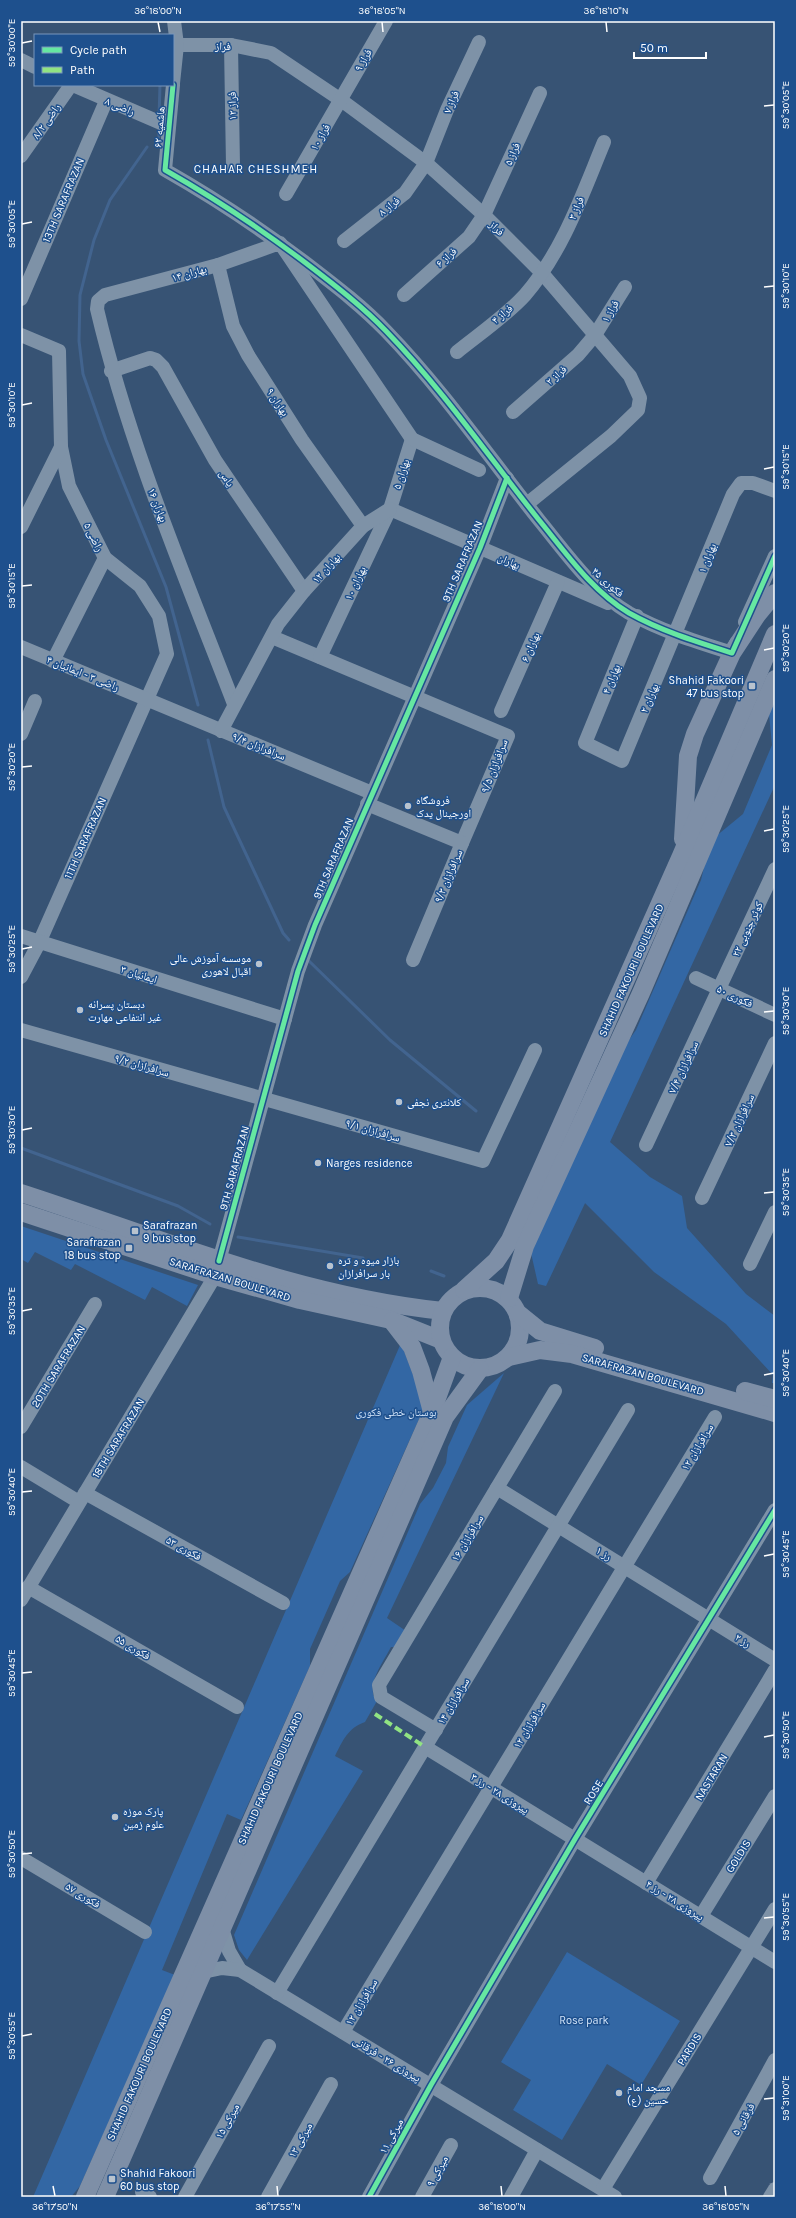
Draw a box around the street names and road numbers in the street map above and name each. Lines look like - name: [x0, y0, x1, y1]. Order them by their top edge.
- street label: فراز: [214, 40, 232, 53]
- street label: فراز ۹: [352, 47, 375, 74]
- street label: فراز ۷: [441, 88, 462, 116]
- street label: فراز ۱۲: [226, 91, 239, 120]
- street label: راضی ۸: [103, 94, 136, 118]
- street label: راضی ۸/۲: [30, 101, 63, 142]
- street label: هاشمیه ۶۲: [151, 105, 168, 148]
- street label: فراز ۱۰: [308, 121, 333, 153]
- street label: فراز ۵: [502, 140, 523, 168]
- street label: 13TH SARAFRAZAN: [40, 156, 87, 245]
- street label: فراز ۸: [376, 194, 403, 219]
- street label: فراز ۳: [566, 194, 587, 222]
- street label: فراز: [486, 217, 507, 239]
- street label: فراز ۶: [433, 245, 460, 270]
- street label: بهاران ۱۴: [170, 263, 208, 284]
- street label: فراز ۱: [599, 298, 622, 325]
- street label: فراز ۴: [489, 302, 516, 327]
- street label: فراز ۲: [543, 363, 570, 388]
- street label: بهاران ۹: [264, 386, 291, 419]
- street label: بهاران ۵: [391, 457, 412, 491]
- street label: یاس: [216, 467, 237, 490]
- street label: بهاران ۱۶: [145, 486, 170, 524]
- street label: 9TH SARAFRAZAN: [439, 519, 485, 604]
- street label: راضی ۵: [81, 521, 106, 554]
- street label: بهاران ۱: [696, 541, 719, 575]
- street label: بهاران ۱۲: [310, 551, 343, 586]
- street label: بهاران: [496, 551, 522, 572]
- street label: بهاران ۱۰: [342, 564, 369, 602]
- street label: فکوری ۴۵: [589, 565, 627, 600]
- street label: بهاران ۶: [518, 630, 543, 664]
- street label: راضی ۳ - ایمانیان ۴: [45, 653, 121, 694]
- street label: بهاران ۴: [600, 662, 623, 696]
- street label: بهاران ۲: [637, 681, 661, 715]
- street label: سرافرازان ۹/۴: [230, 730, 287, 763]
- street label: سرافرازان ۹/۵: [478, 737, 511, 795]
- street label: 11TH SARAFRAZAN: [62, 795, 109, 881]
- street label: 9TH SARAFRAZAN: [310, 816, 356, 901]
- street label: سرافرازان ۹/۳: [431, 848, 465, 905]
- street label: کوثر جنوبی ۲۲: [729, 899, 766, 959]
- street label: SHAHID FAKOURI BOULEVARD: [596, 902, 667, 1039]
- street label: ایمانیان ۳: [119, 963, 159, 986]
- street label: فکوری ۵۰: [715, 982, 755, 1011]
- street label: سرافرازان ۷/۴: [666, 1039, 701, 1096]
- street label: سرافرازان ۹/۲: [113, 1051, 171, 1080]
- street label: سرافرازان ۷/۳: [722, 1092, 757, 1149]
- street label: سرافرازان ۹/۱: [344, 1116, 402, 1145]
- street label: 9TH SARAFRAZAN: [217, 1124, 252, 1212]
- street label: SARAFRAZAN BOULEVARD: [168, 1255, 292, 1304]
- street label: 20TH SARAFRAZAN: [29, 1323, 88, 1410]
- street label: SARAFRAZAN BOULEVARD: [580, 1351, 705, 1398]
- street label: 18TH SARAFRAZAN: [89, 1396, 147, 1481]
- street label: سرافرازان ۱۲: [679, 1422, 716, 1473]
- street label: سرافرازان ۱۶: [449, 1513, 486, 1564]
- street label: فکوری ۵۳: [164, 1533, 204, 1564]
- street label: رز ۱: [593, 1544, 614, 1563]
- street label: رز ۲: [732, 1631, 753, 1650]
- street label: فکوری ۵۵: [113, 1632, 153, 1663]
- street label: سرافرازان ۱۴: [435, 1676, 472, 1727]
- street label: سرافرازان ۱۲: [511, 1700, 548, 1751]
- street label: SHAHID FAKOURI BOULEVARD: [235, 1710, 306, 1847]
- street label: NASTARAN: [692, 1751, 731, 1803]
- street label: پیروزی ۲۸ - رز ۳: [468, 1770, 531, 1817]
- street label: ROSE: [581, 1778, 606, 1807]
- street label: GOLDIS: [723, 1837, 754, 1875]
- street label: پیروزی ۲۸ - رز ۴: [643, 1877, 706, 1924]
- street label: فکوری ۵۷: [63, 1880, 103, 1911]
- street label: سرافرازان ۱۲: [343, 1977, 380, 2028]
- street label: SHAHID FAKOURI BOULEVARD: [104, 2006, 175, 2143]
- street label: PARDIS: [674, 2031, 704, 2068]
- street label: پیروزی ۲۶ - فرقانی: [350, 2034, 423, 2085]
- street label: میرکی ۱۵: [213, 2101, 242, 2141]
- street label: فرقانی ۵: [729, 2101, 758, 2138]
- street label: میرکی ۱۱: [377, 2116, 406, 2156]
- street label: میرکی ۱۳: [286, 2120, 315, 2160]
- street label: میرکی ۹: [424, 2154, 451, 2189]

